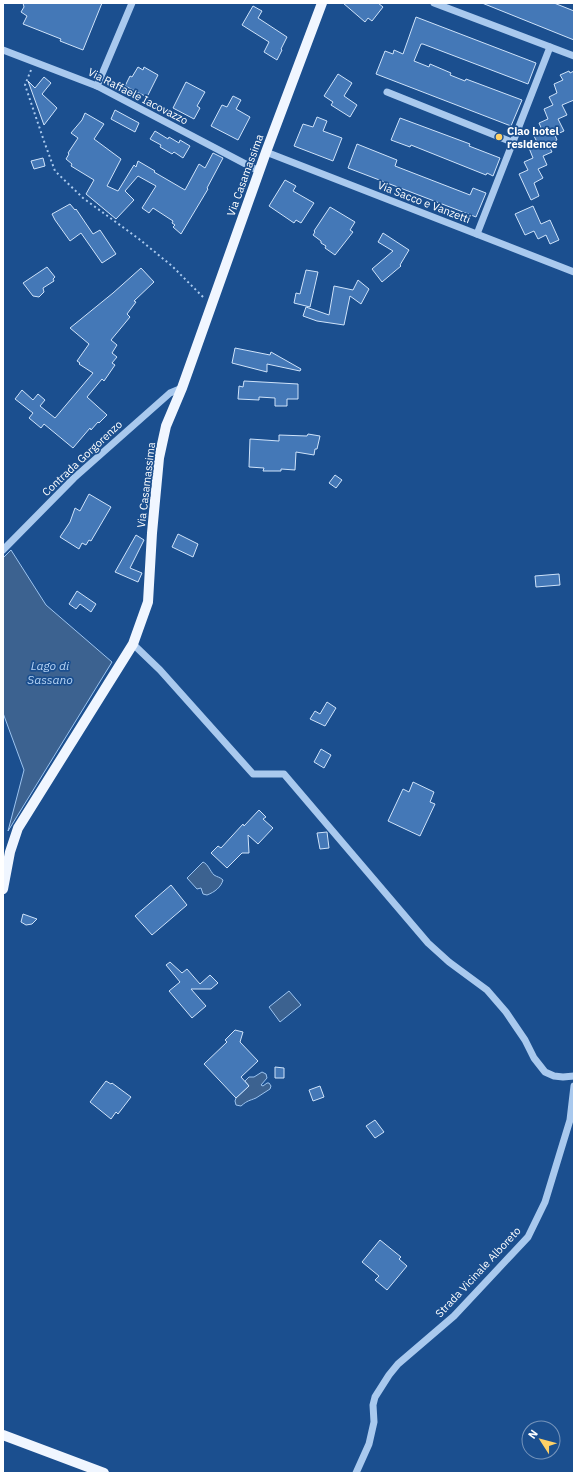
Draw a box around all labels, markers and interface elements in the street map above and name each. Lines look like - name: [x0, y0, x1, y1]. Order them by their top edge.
- street label: Via Raffaele Iacovazzo: [86, 65, 190, 127]
- place label: Ciao hotel residence: [507, 124, 559, 151]
- street label: Via Casamassima: [224, 132, 266, 218]
- marker: Ciao hotel residence: [494, 132, 504, 142]
- street label: Via Sacco e Vanzetti: [376, 178, 472, 226]
- street label: Contrada Gorgorenzo: [39, 417, 125, 499]
- street label: Via Casamassima: [134, 441, 158, 529]
- water label: Lago di Sassano: [27, 658, 73, 687]
- street label: Strada Vicinale Alboreto: [432, 1224, 524, 1320]
- north arrow: [521, 1420, 561, 1460]
- text: N: [525, 1427, 541, 1441]

